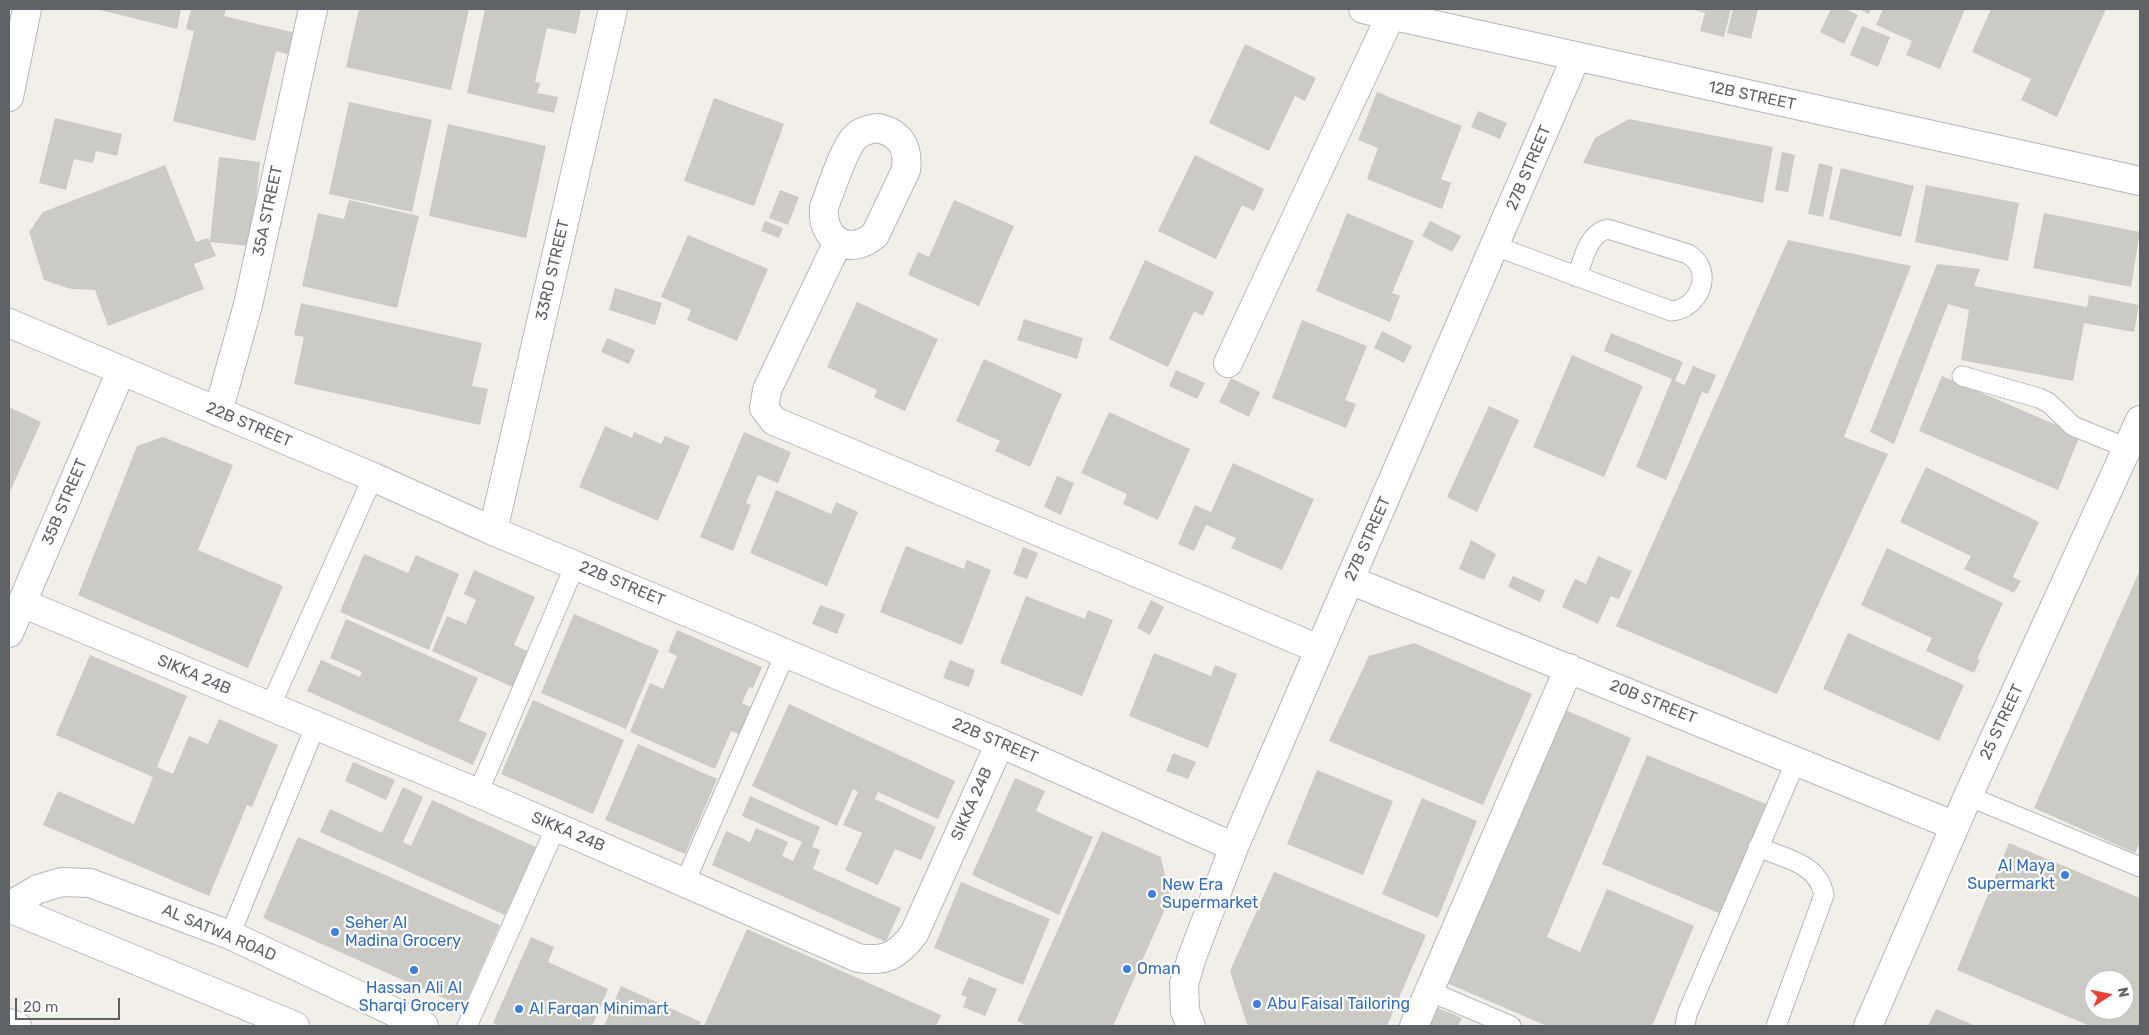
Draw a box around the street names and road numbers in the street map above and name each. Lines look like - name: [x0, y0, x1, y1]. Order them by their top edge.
- street label: 12B STREET: [1706, 77, 1798, 115]
- street label: 27B STREET: [1502, 123, 1556, 213]
- street label: 35A STREET: [249, 164, 287, 258]
- street label: 33RD STREET: [532, 218, 574, 322]
- street label: 22B STREET: [203, 398, 295, 452]
- street label: 35B STREET: [38, 456, 92, 548]
- street label: 27B STREET: [1341, 494, 1395, 584]
- street label: 22B STREET: [576, 557, 668, 611]
- street label: SIKKA 24B: [154, 651, 234, 699]
- street label: 20B STREET: [1607, 676, 1699, 728]
- street label: 25 STREET: [1976, 681, 2028, 763]
- street label: 22B STREET: [949, 714, 1041, 768]
- street label: SIKKA 24B: [947, 764, 997, 844]
- street label: SIKKA 24B: [528, 808, 608, 856]
- street label: AL SATWA ROAD: [159, 900, 279, 966]

